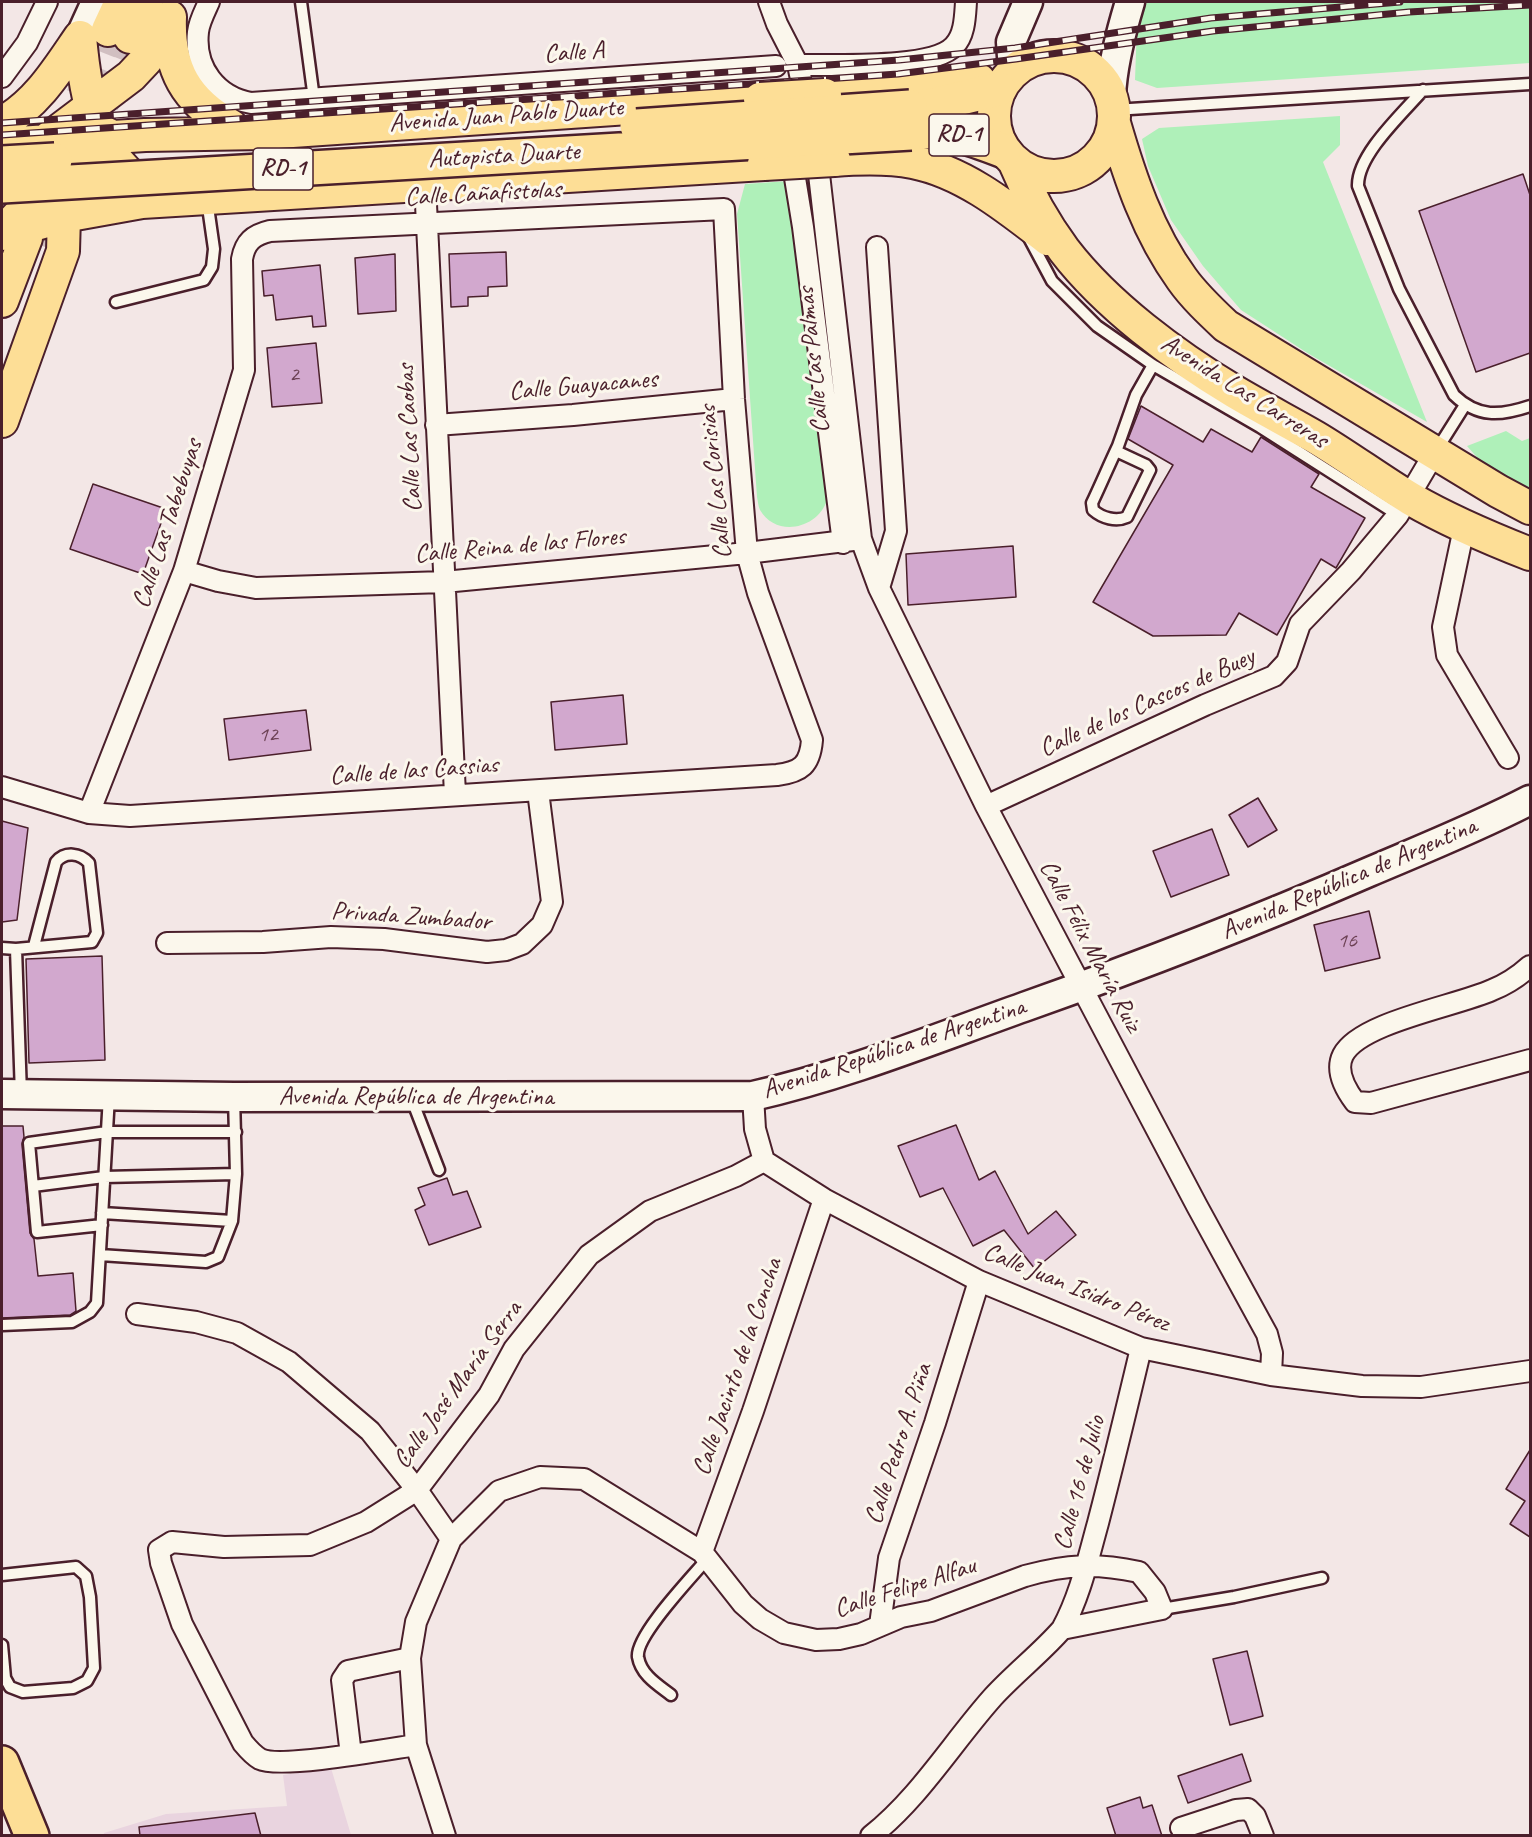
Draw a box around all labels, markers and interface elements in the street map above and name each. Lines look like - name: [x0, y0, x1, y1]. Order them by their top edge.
- street label: Calle A: [543, 35, 605, 71]
- street label: Avenida Juan Pablo Duarte: [388, 92, 624, 140]
- road number: RD-1: [929, 114, 989, 156]
- street label: Autopista Duarte: [428, 136, 580, 176]
- road number: RD-1: [253, 148, 313, 190]
- street label: Calle Cañafistolas: [404, 174, 562, 214]
- street label: Calle Las Palmas: [791, 285, 837, 435]
- street label: Avenida Las Carreras: [1155, 328, 1333, 456]
- house number: 2: [289, 362, 299, 388]
- street label: Calle Las Caobas: [391, 363, 429, 513]
- street label: Calle Guayacanes: [507, 364, 659, 408]
- street label: Calle Las Corisias: [692, 404, 740, 560]
- street label: Calle Las Tabebuyas: [126, 436, 210, 612]
- street label: Calle Reina de las Flores: [413, 521, 627, 571]
- street label: Calle de los Cascos de Buey: [1035, 642, 1259, 764]
- house number: 12: [258, 722, 278, 748]
- street label: Calle de las Cassias: [329, 750, 499, 792]
- street label: Avenida República de Argentina: [1217, 811, 1481, 947]
- street label: Calle Félix María Ruiz: [1032, 855, 1148, 1037]
- street label: Privada Zumbador: [330, 896, 492, 938]
- house number: 16: [1337, 928, 1357, 954]
- street label: Avenida República de Argentina: [759, 992, 1029, 1106]
- street label: Avenida República de Argentina: [279, 1081, 553, 1113]
- street label: Calle Juan Isidro Pérez: [978, 1236, 1174, 1340]
- street label: Calle Jacinto de la Concha: [686, 1254, 790, 1480]
- street label: Calle José María Serra: [387, 1295, 529, 1475]
- street label: Calle Pedro A. Piña: [858, 1360, 940, 1528]
- street label: Calle 16 de Julio: [1047, 1413, 1113, 1553]
- street label: Calle Felipe Alfau: [830, 1550, 980, 1626]

